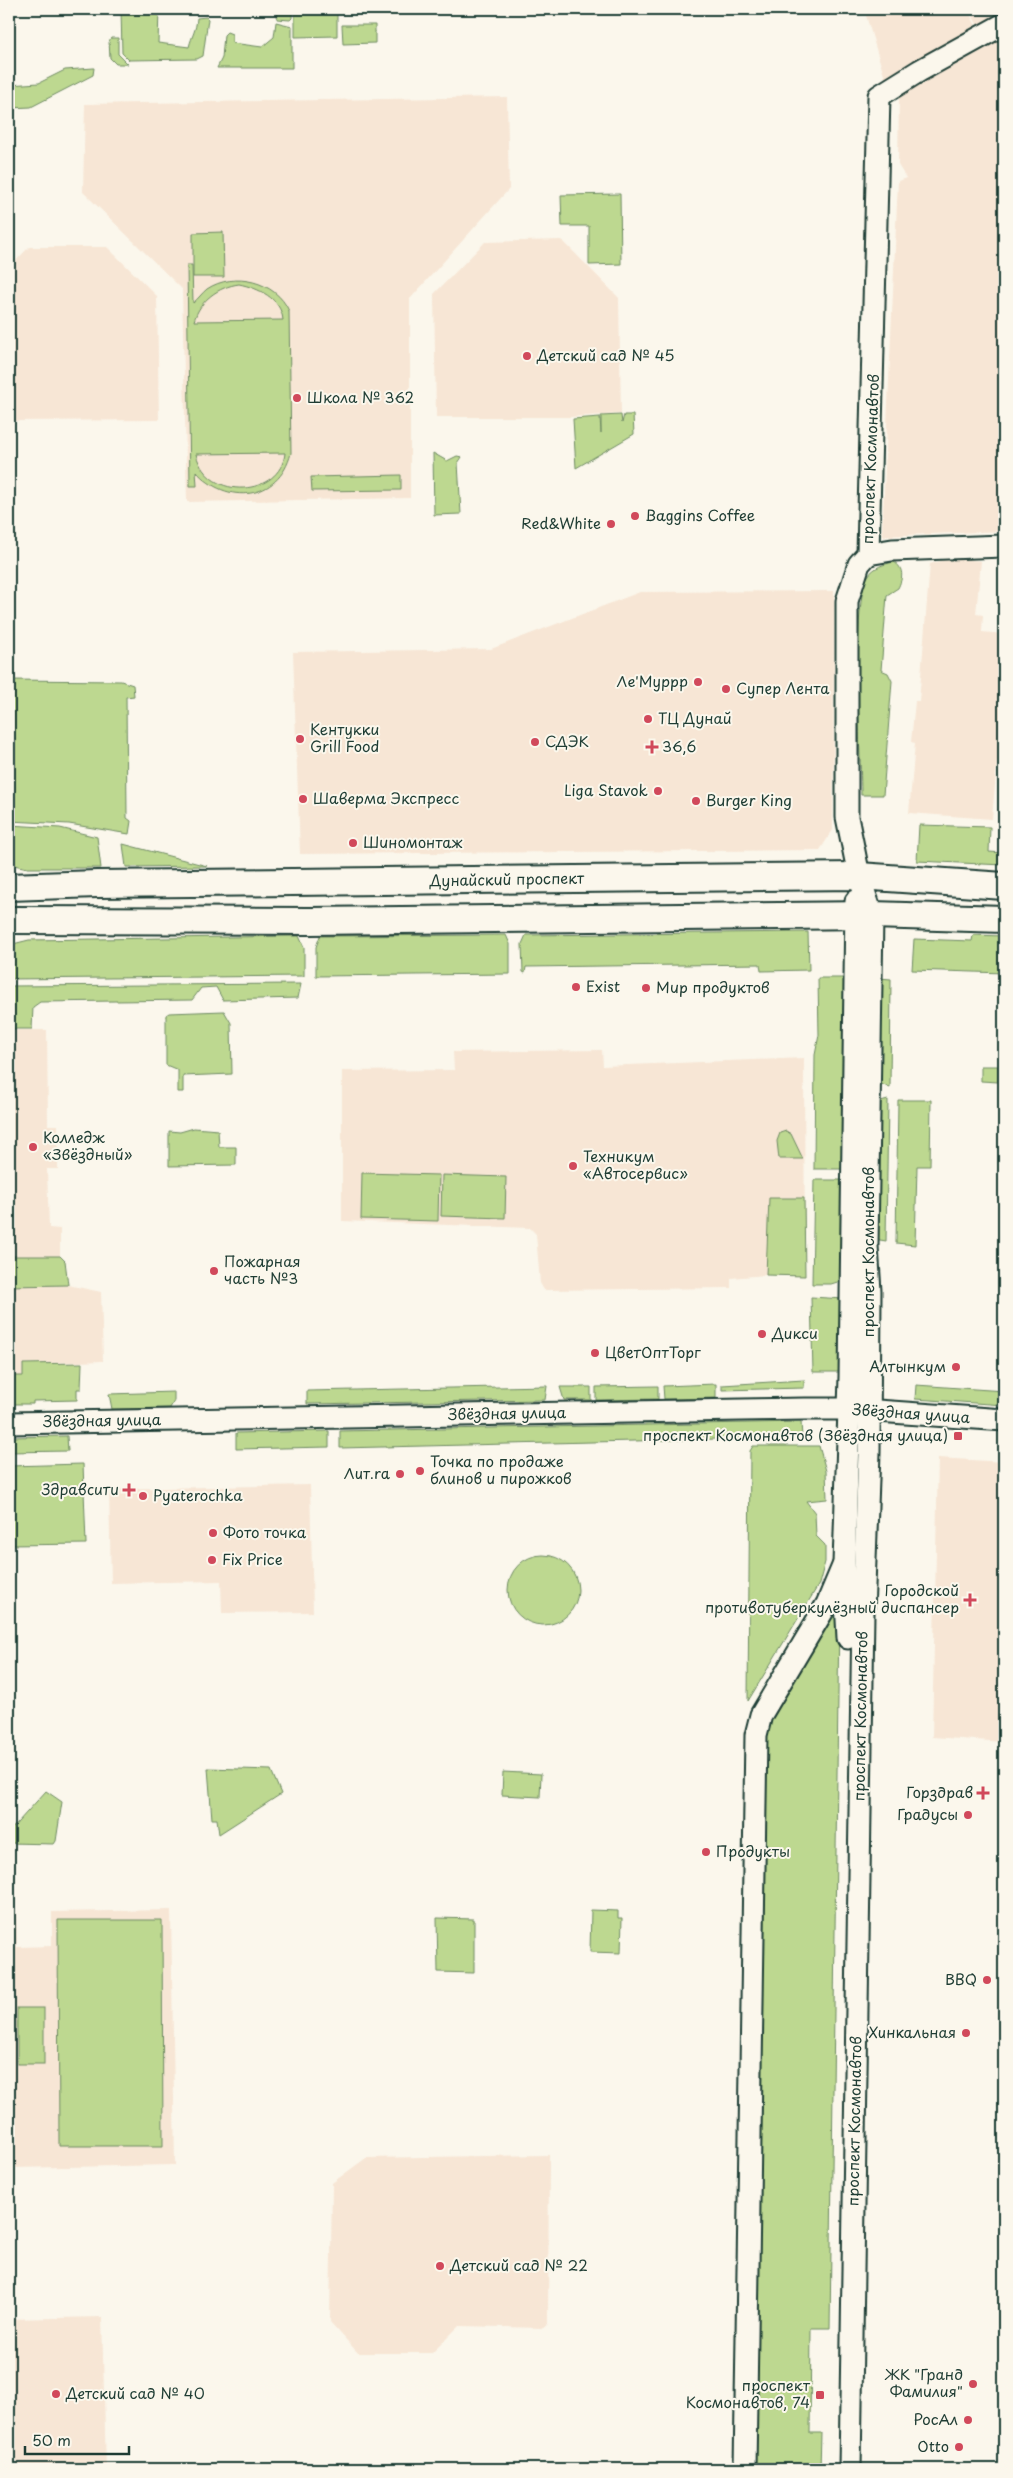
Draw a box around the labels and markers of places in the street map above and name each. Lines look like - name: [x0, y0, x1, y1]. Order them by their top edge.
- place label: Детский сад № 45: [536, 343, 675, 366]
- marker: Детский сад № 45: [521, 350, 533, 362]
- place label: Школа № 362: [307, 385, 414, 408]
- marker: Школа № 362: [291, 392, 303, 404]
- place label: Baggins Coffee: [645, 503, 755, 526]
- marker: Baggins Coffee: [629, 510, 641, 522]
- place label: Red&White: [521, 511, 601, 534]
- marker: Red&White: [605, 518, 617, 530]
- place label: Ле'Муррр: [617, 669, 688, 692]
- marker: Ле'Муррр: [692, 676, 704, 688]
- place label: Супер Лента: [736, 676, 830, 699]
- marker: Супер Лента: [720, 683, 732, 695]
- place label: ТЦ Дунай: [658, 706, 732, 729]
- marker: ТЦ Дунай: [642, 713, 654, 725]
- place label: Кентукки Grill Food: [310, 717, 379, 757]
- place label: СДЭК: [545, 729, 589, 752]
- marker: Кентукки Grill Food: [294, 733, 306, 745]
- place label: 36,6: [662, 734, 696, 757]
- marker: СДЭК: [529, 736, 541, 748]
- marker: 36,6: [646, 741, 658, 753]
- place label: Liga Stavok: [564, 778, 649, 801]
- marker: Liga Stavok: [652, 785, 664, 797]
- place label: Шаверма Экспресс: [313, 786, 459, 809]
- place label: Burger King: [706, 788, 792, 811]
- marker: Шаверма Экспресс: [297, 793, 309, 805]
- marker: Burger King: [690, 795, 702, 807]
- place label: Шиномонтаж: [363, 830, 462, 853]
- marker: Шиномонтаж: [347, 837, 359, 849]
- place label: Exist: [586, 974, 620, 997]
- place label: Мир продуктов: [656, 975, 770, 998]
- marker: Exist: [570, 981, 582, 993]
- marker: Мир продуктов: [640, 982, 652, 994]
- place label: Колледж «Звёздный»: [43, 1125, 133, 1165]
- marker: Колледж «Звёздный»: [27, 1141, 39, 1153]
- place label: Техникум «Автосервис»: [583, 1144, 688, 1184]
- marker: Техникум «Автосервис»: [567, 1160, 579, 1172]
- place label: Пожарная часть №3: [224, 1249, 301, 1289]
- marker: Пожарная часть №3: [208, 1265, 220, 1277]
- place label: Дикси: [771, 1321, 818, 1344]
- marker: Дикси: [756, 1328, 768, 1340]
- place label: ЦветОптТорг: [605, 1340, 701, 1363]
- marker: ЦветОптТорг: [589, 1347, 601, 1359]
- place label: Алтынкум: [869, 1354, 946, 1377]
- marker: Алтынкум: [950, 1361, 962, 1373]
- place label: проспект Космонавтов (Звёздная улица): [643, 1423, 948, 1446]
- marker: проспект Космонавтов (Звёздная улица): [952, 1430, 964, 1442]
- place label: Точка по продаже блинов и пирожков: [430, 1449, 572, 1489]
- place label: Лит.ra: [344, 1461, 391, 1484]
- marker: Точка по продаже блинов и пирожков: [414, 1465, 426, 1477]
- marker: Лит.ra: [394, 1468, 406, 1480]
- place label: Здравсити: [41, 1477, 119, 1500]
- place label: Pyaterochka: [153, 1483, 243, 1506]
- marker: Здравсити: [123, 1484, 135, 1496]
- marker: Pyaterochka: [137, 1490, 149, 1502]
- place label: Фото точка: [223, 1520, 307, 1543]
- marker: Фото точка: [207, 1527, 219, 1539]
- place label: Fix Price: [222, 1547, 283, 1570]
- marker: Fix Price: [206, 1554, 218, 1566]
- place label: Городской противотуберкулёзный диспансер: [705, 1578, 959, 1618]
- marker: Городской противотуберкулёзный диспансер: [963, 1593, 977, 1607]
- place label: Горздрав: [906, 1780, 973, 1803]
- marker: Горздрав: [977, 1787, 989, 1799]
- place label: Градусы: [897, 1802, 958, 1825]
- marker: Градусы: [962, 1809, 974, 1821]
- place label: Продукты: [716, 1839, 790, 1862]
- marker: Продукты: [700, 1846, 712, 1858]
- place label: BBQ: [945, 1967, 977, 1990]
- marker: BBQ: [981, 1974, 993, 1986]
- place label: Хинкальная: [868, 2020, 956, 2043]
- marker: Хинкальная: [960, 2027, 972, 2039]
- place label: Детский сад № 22: [449, 2253, 588, 2276]
- marker: Детский сад № 22: [434, 2260, 446, 2272]
- place label: ЖК "Гранд Фамилия": [884, 2362, 963, 2402]
- place label: проспект Космонавтов, 74: [686, 2373, 811, 2413]
- marker: ЖК "Гранд Фамилия": [967, 2378, 979, 2390]
- place label: Детский сад № 40: [65, 2381, 205, 2404]
- marker: Детский сад № 40: [50, 2388, 62, 2400]
- marker: проспект Космонавтов, 74: [814, 2389, 826, 2401]
- place label: РосАл: [913, 2407, 958, 2430]
- marker: РосАл: [962, 2414, 974, 2426]
- place label: Otto: [917, 2434, 949, 2457]
- marker: Otto: [953, 2441, 965, 2453]

